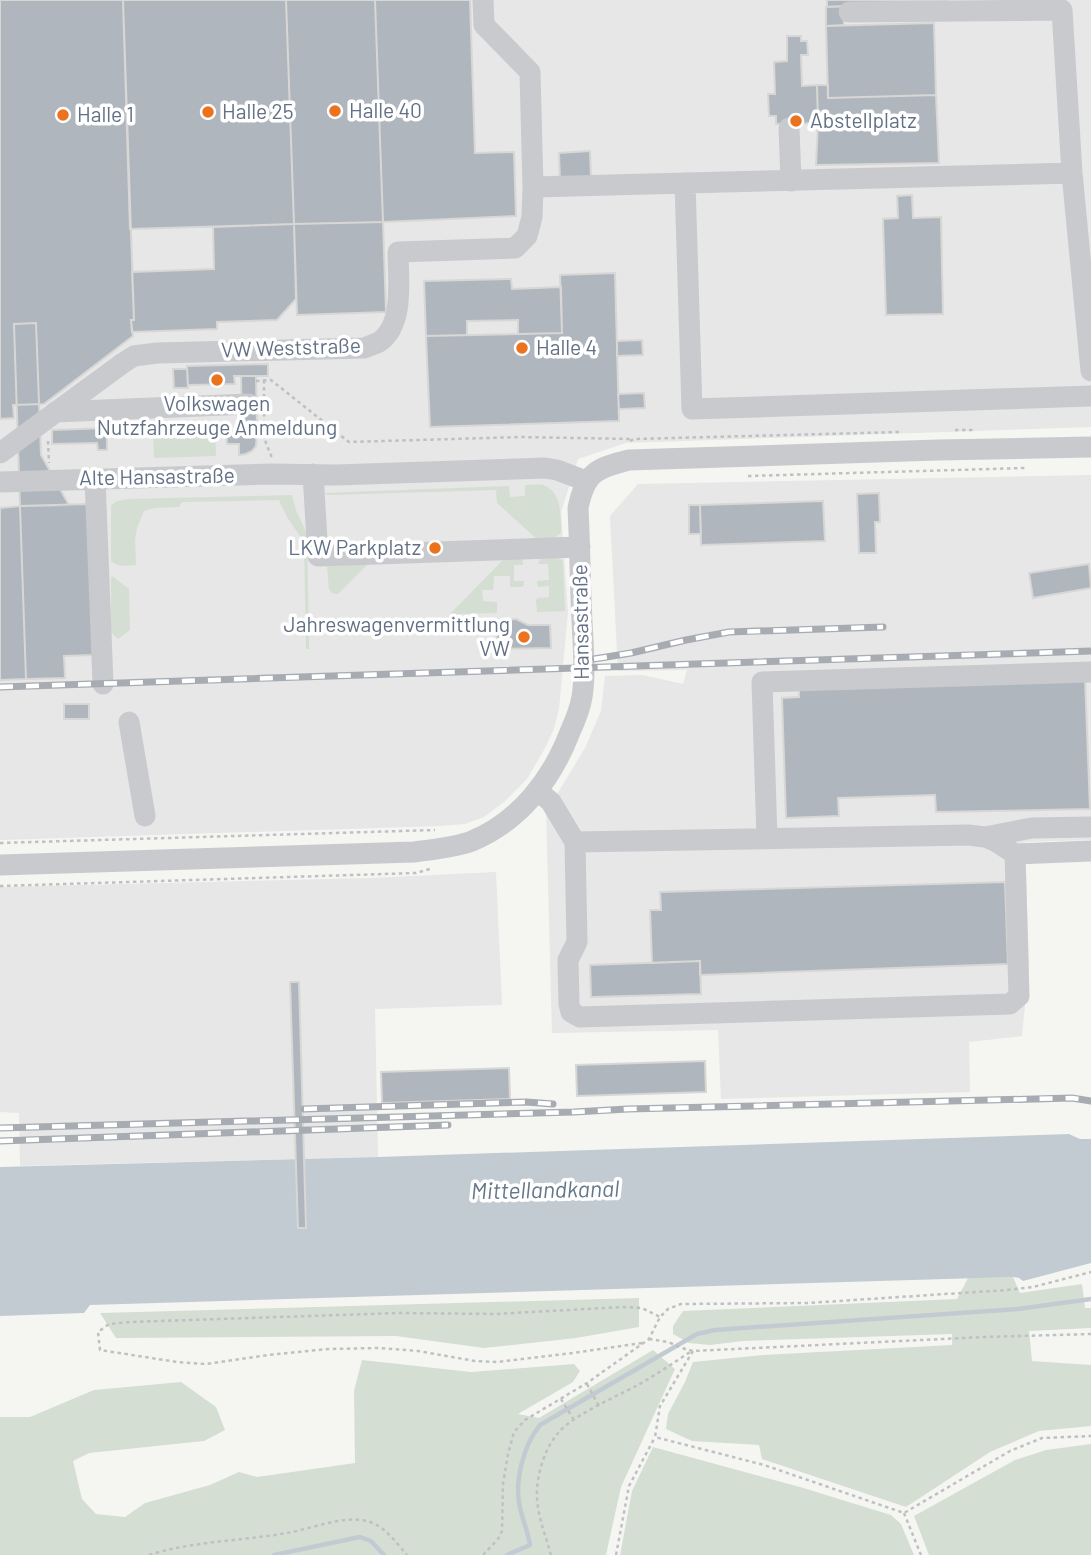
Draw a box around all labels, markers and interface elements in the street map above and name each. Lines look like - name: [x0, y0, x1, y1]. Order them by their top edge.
- place label: Halle 40: [349, 97, 422, 122]
- place label: Halle 25: [222, 98, 294, 123]
- place label: Halle 1: [77, 101, 134, 126]
- marker: Halle 40: [327, 103, 343, 119]
- marker: Halle 25: [200, 104, 216, 120]
- marker: Halle 1: [55, 107, 71, 123]
- place label: Abstellplatz: [810, 107, 917, 132]
- marker: Abstellplatz: [788, 113, 804, 129]
- street label: VW Weststraße: [221, 332, 361, 361]
- place label: Halle 4: [536, 334, 597, 359]
- marker: Halle 4: [514, 340, 530, 356]
- marker: Volkswagen Nutzfahrzeuge Anmeldung: [209, 372, 225, 388]
- place label: Volkswagen Nutzfahrzeuge Anmeldung: [97, 390, 337, 439]
- street label: Alte Hansastraße: [79, 462, 235, 489]
- place label: LKW Parkplatz: [288, 534, 421, 559]
- marker: LKW Parkplatz: [427, 540, 443, 556]
- street label: Hansastraße: [566, 564, 593, 680]
- place label: Jahreswagenvermittlung VW: [284, 611, 510, 660]
- marker: Jahreswagenvermittlung VW: [516, 629, 532, 645]
- water label: Mittellandkanal: [471, 1174, 619, 1204]

